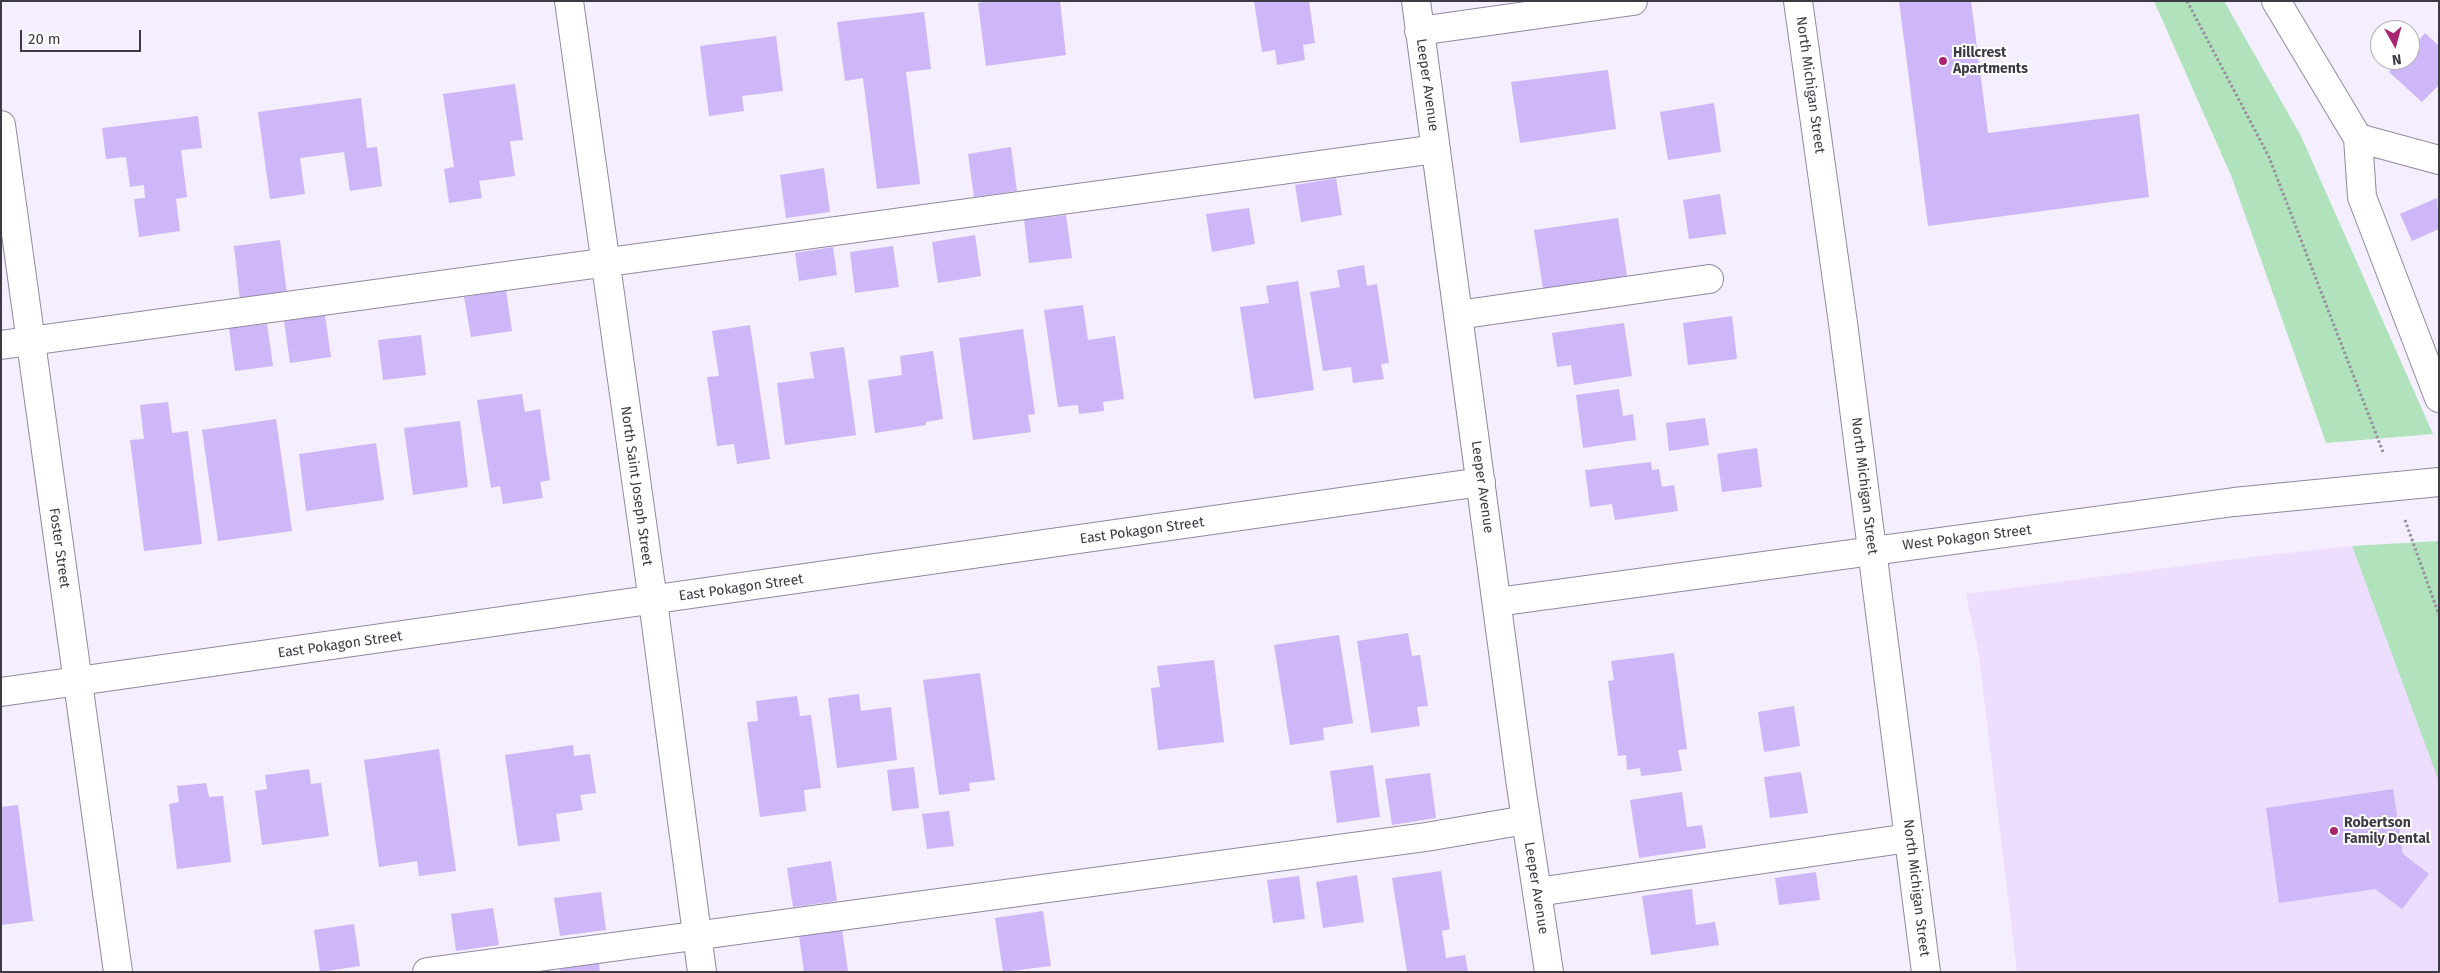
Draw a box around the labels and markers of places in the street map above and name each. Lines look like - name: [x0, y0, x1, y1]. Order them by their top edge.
- place label: Hillcrest Apartments: [1953, 45, 2028, 78]
- marker: Hillcrest Apartments: [1937, 55, 1949, 67]
- place label: Robertson Family Dental: [2344, 815, 2430, 848]
- marker: Robertson Family Dental: [2328, 825, 2340, 837]

